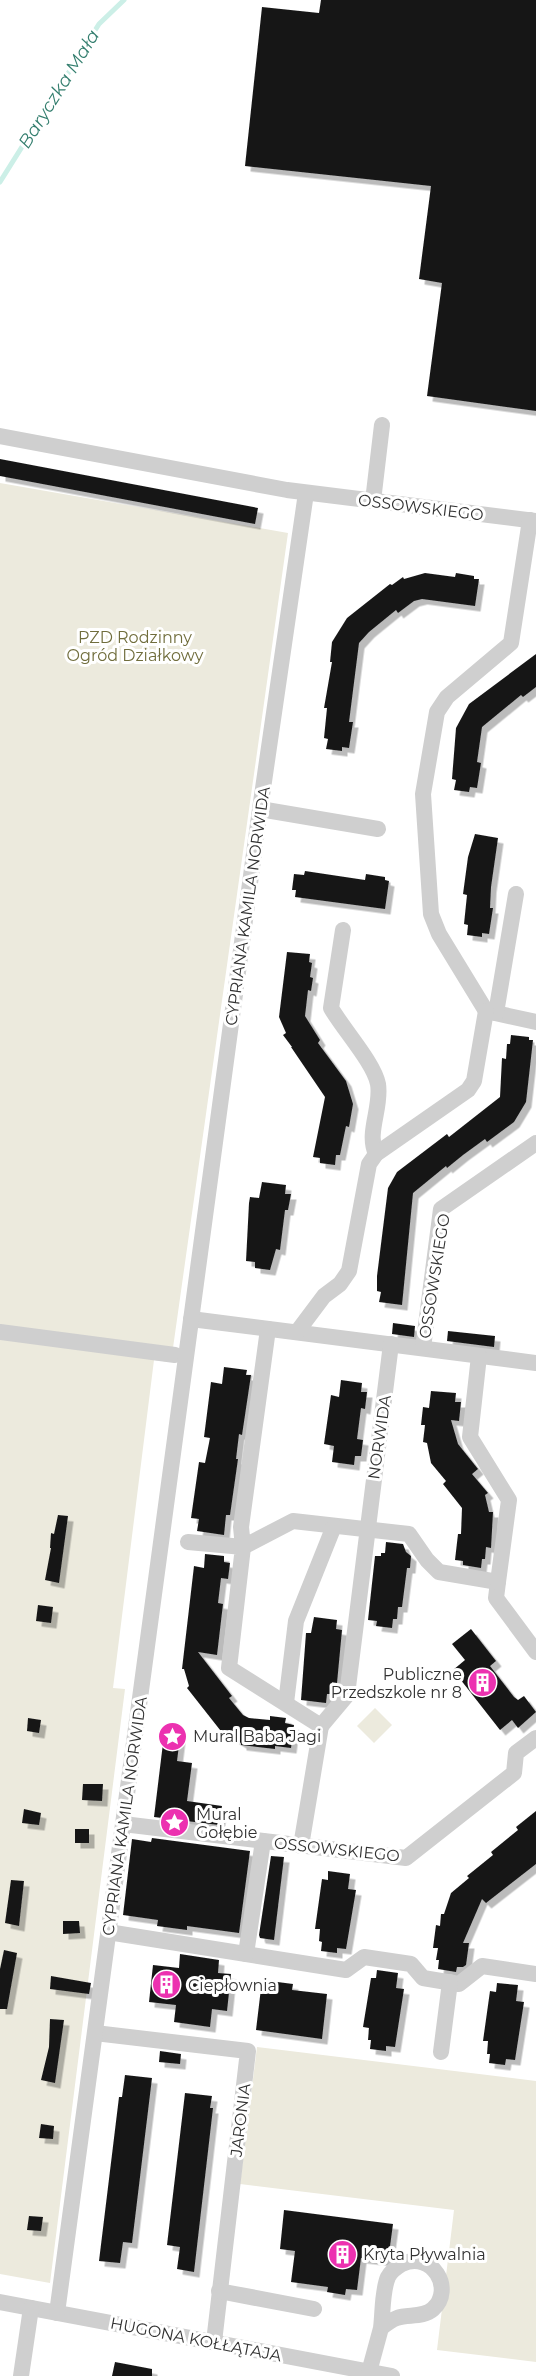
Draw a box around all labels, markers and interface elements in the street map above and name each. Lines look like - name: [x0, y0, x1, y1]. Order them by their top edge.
- water label: Baryczka Mała: [14, 26, 104, 152]
- street label: OSSOWSKIEGO: [357, 490, 485, 525]
- park label: PZD Rodzinny Ogród Działkowy: [67, 628, 204, 665]
- street label: CYPRIANA KAMILA NORWIDA: [221, 785, 274, 1027]
- street label: OSSOWSKIEGO: [415, 1212, 454, 1340]
- street label: NORWIDA: [364, 1393, 395, 1480]
- place label: Publiczne Przedszkole nr 8: [331, 1665, 462, 1702]
- building icon: Publiczne Przedszkole nr 8: [467, 1667, 499, 1699]
- street label: CYPRIANA KAMILA NORWIDA: [98, 1695, 151, 1937]
- place icon: Mural Baba Jagi: [156, 1720, 188, 1752]
- place label: Mural Baba Jagi: [193, 1727, 321, 1746]
- place label: Mural Gołębie: [196, 1805, 257, 1842]
- place icon: Mural Gołębie: [159, 1807, 191, 1839]
- street label: OSSOWSKIEGO: [273, 1833, 401, 1866]
- building icon: Ciepłownia: [151, 1969, 183, 2001]
- place label: Ciepłownia: [188, 1976, 277, 1995]
- street label: JARONIA: [226, 2082, 254, 2159]
- building icon: Kryta Pływalnia: [326, 2238, 358, 2270]
- place label: Kryta Pływalnia: [363, 2245, 486, 2264]
- street label: HUGONA KOŁŁĄTAJA: [109, 2314, 284, 2365]

